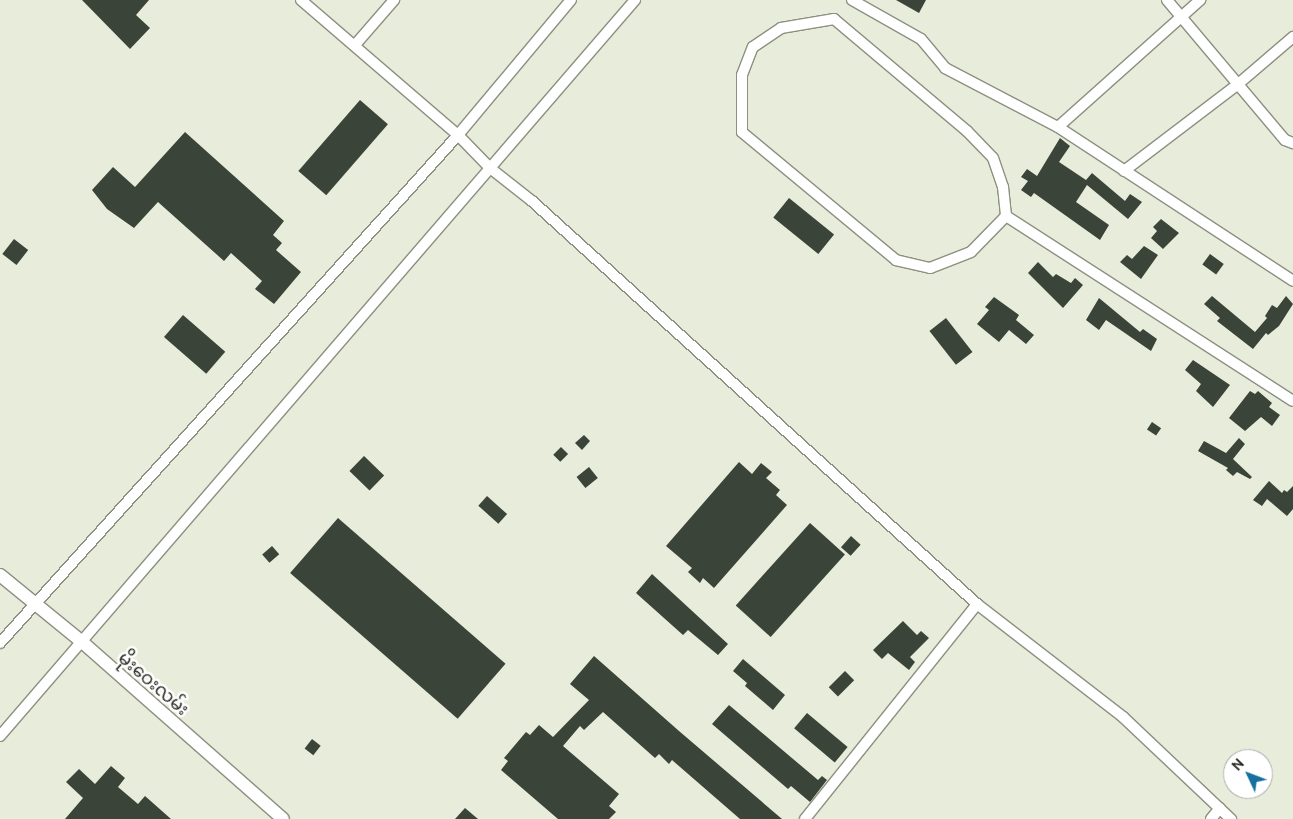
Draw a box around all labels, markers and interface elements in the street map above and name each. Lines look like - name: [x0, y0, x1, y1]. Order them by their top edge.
- street label: မိုးဝေးလမ်း: [114, 646, 194, 720]
- north arrow: [1223, 749, 1273, 799]
- text: N: [1228, 755, 1247, 774]

